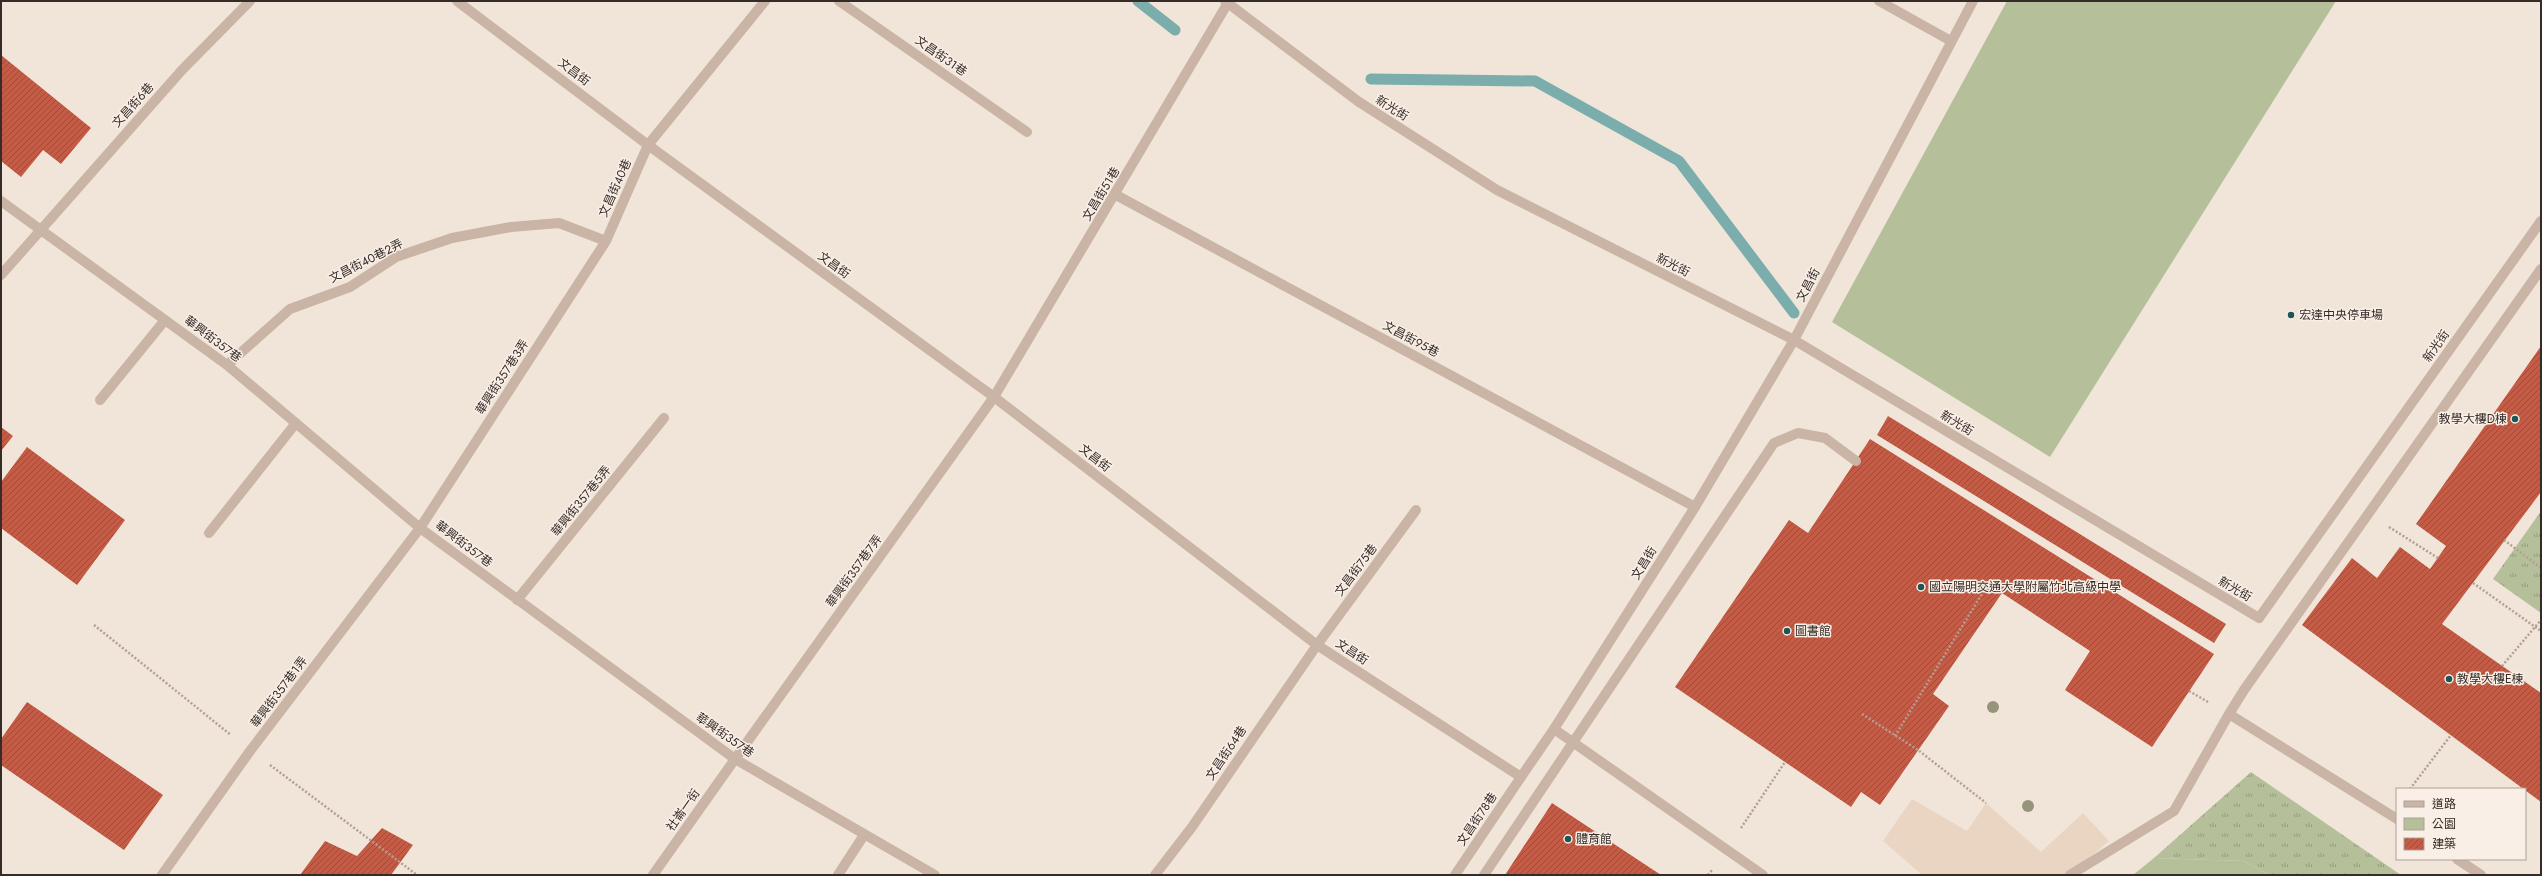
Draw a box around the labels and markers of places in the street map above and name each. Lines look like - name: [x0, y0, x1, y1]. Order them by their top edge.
- place label: 宏達中央停車場: [2299, 306, 2383, 324]
- marker: 宏達中央停車場: [2286, 310, 2296, 320]
- place label: 教學大樓D棟: [2439, 410, 2507, 428]
- marker: 教學大樓D棟: [2510, 414, 2520, 424]
- place label: 國立陽明交通大學附屬竹北高級中學: [1929, 578, 2121, 596]
- marker: 國立陽明交通大學附屬竹北高級中學: [1916, 582, 1926, 592]
- place label: 圖書館: [1795, 622, 1831, 640]
- marker: 圖書館: [1782, 626, 1792, 636]
- place label: 教學大樓E棟: [2457, 670, 2524, 688]
- marker: 教學大樓E棟: [2444, 674, 2454, 684]
- place label: 體育館: [1576, 830, 1612, 848]
- marker: 體育館: [1563, 834, 1573, 844]

